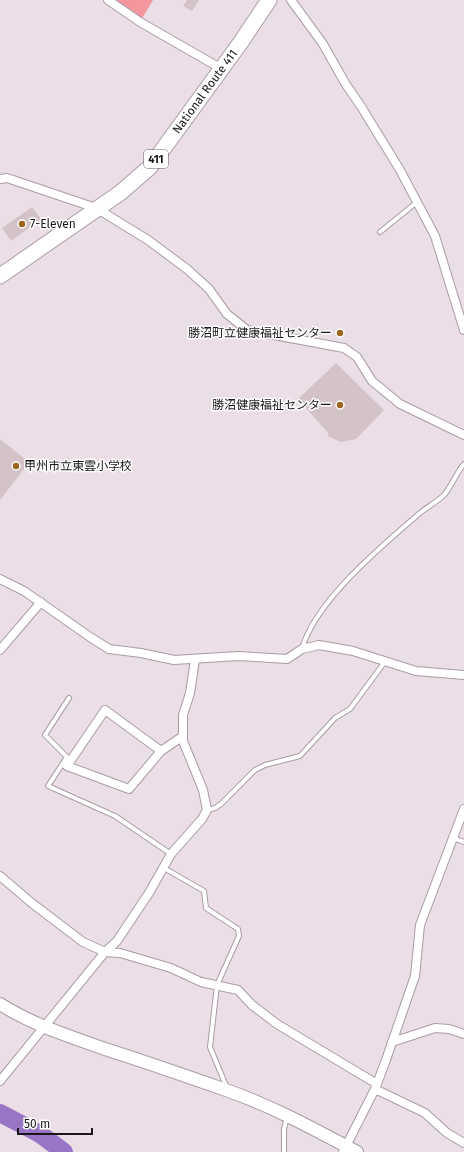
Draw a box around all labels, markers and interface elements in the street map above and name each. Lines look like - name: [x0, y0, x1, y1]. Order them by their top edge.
- street label: National Route 411: [170, 47, 240, 136]
- road number: 411: [144, 150, 168, 168]
- place label: 7-Eleven: [30, 217, 76, 231]
- marker: 7-Eleven: [17, 219, 27, 229]
- place label: 勝沼町立健康福祉センター: [188, 326, 332, 340]
- marker: 勝沼町立健康福祉センター: [335, 328, 345, 338]
- place label: 勝沼健康福祉センター: [212, 398, 332, 412]
- marker: 勝沼健康福祉センター: [335, 400, 345, 410]
- place label: 甲州市立東雲小学校: [24, 459, 132, 473]
- marker: 甲州市立東雲小学校: [11, 461, 21, 471]
- scale bar: [18, 1110, 92, 1136]
- text: 50 m: [24, 1117, 50, 1131]

